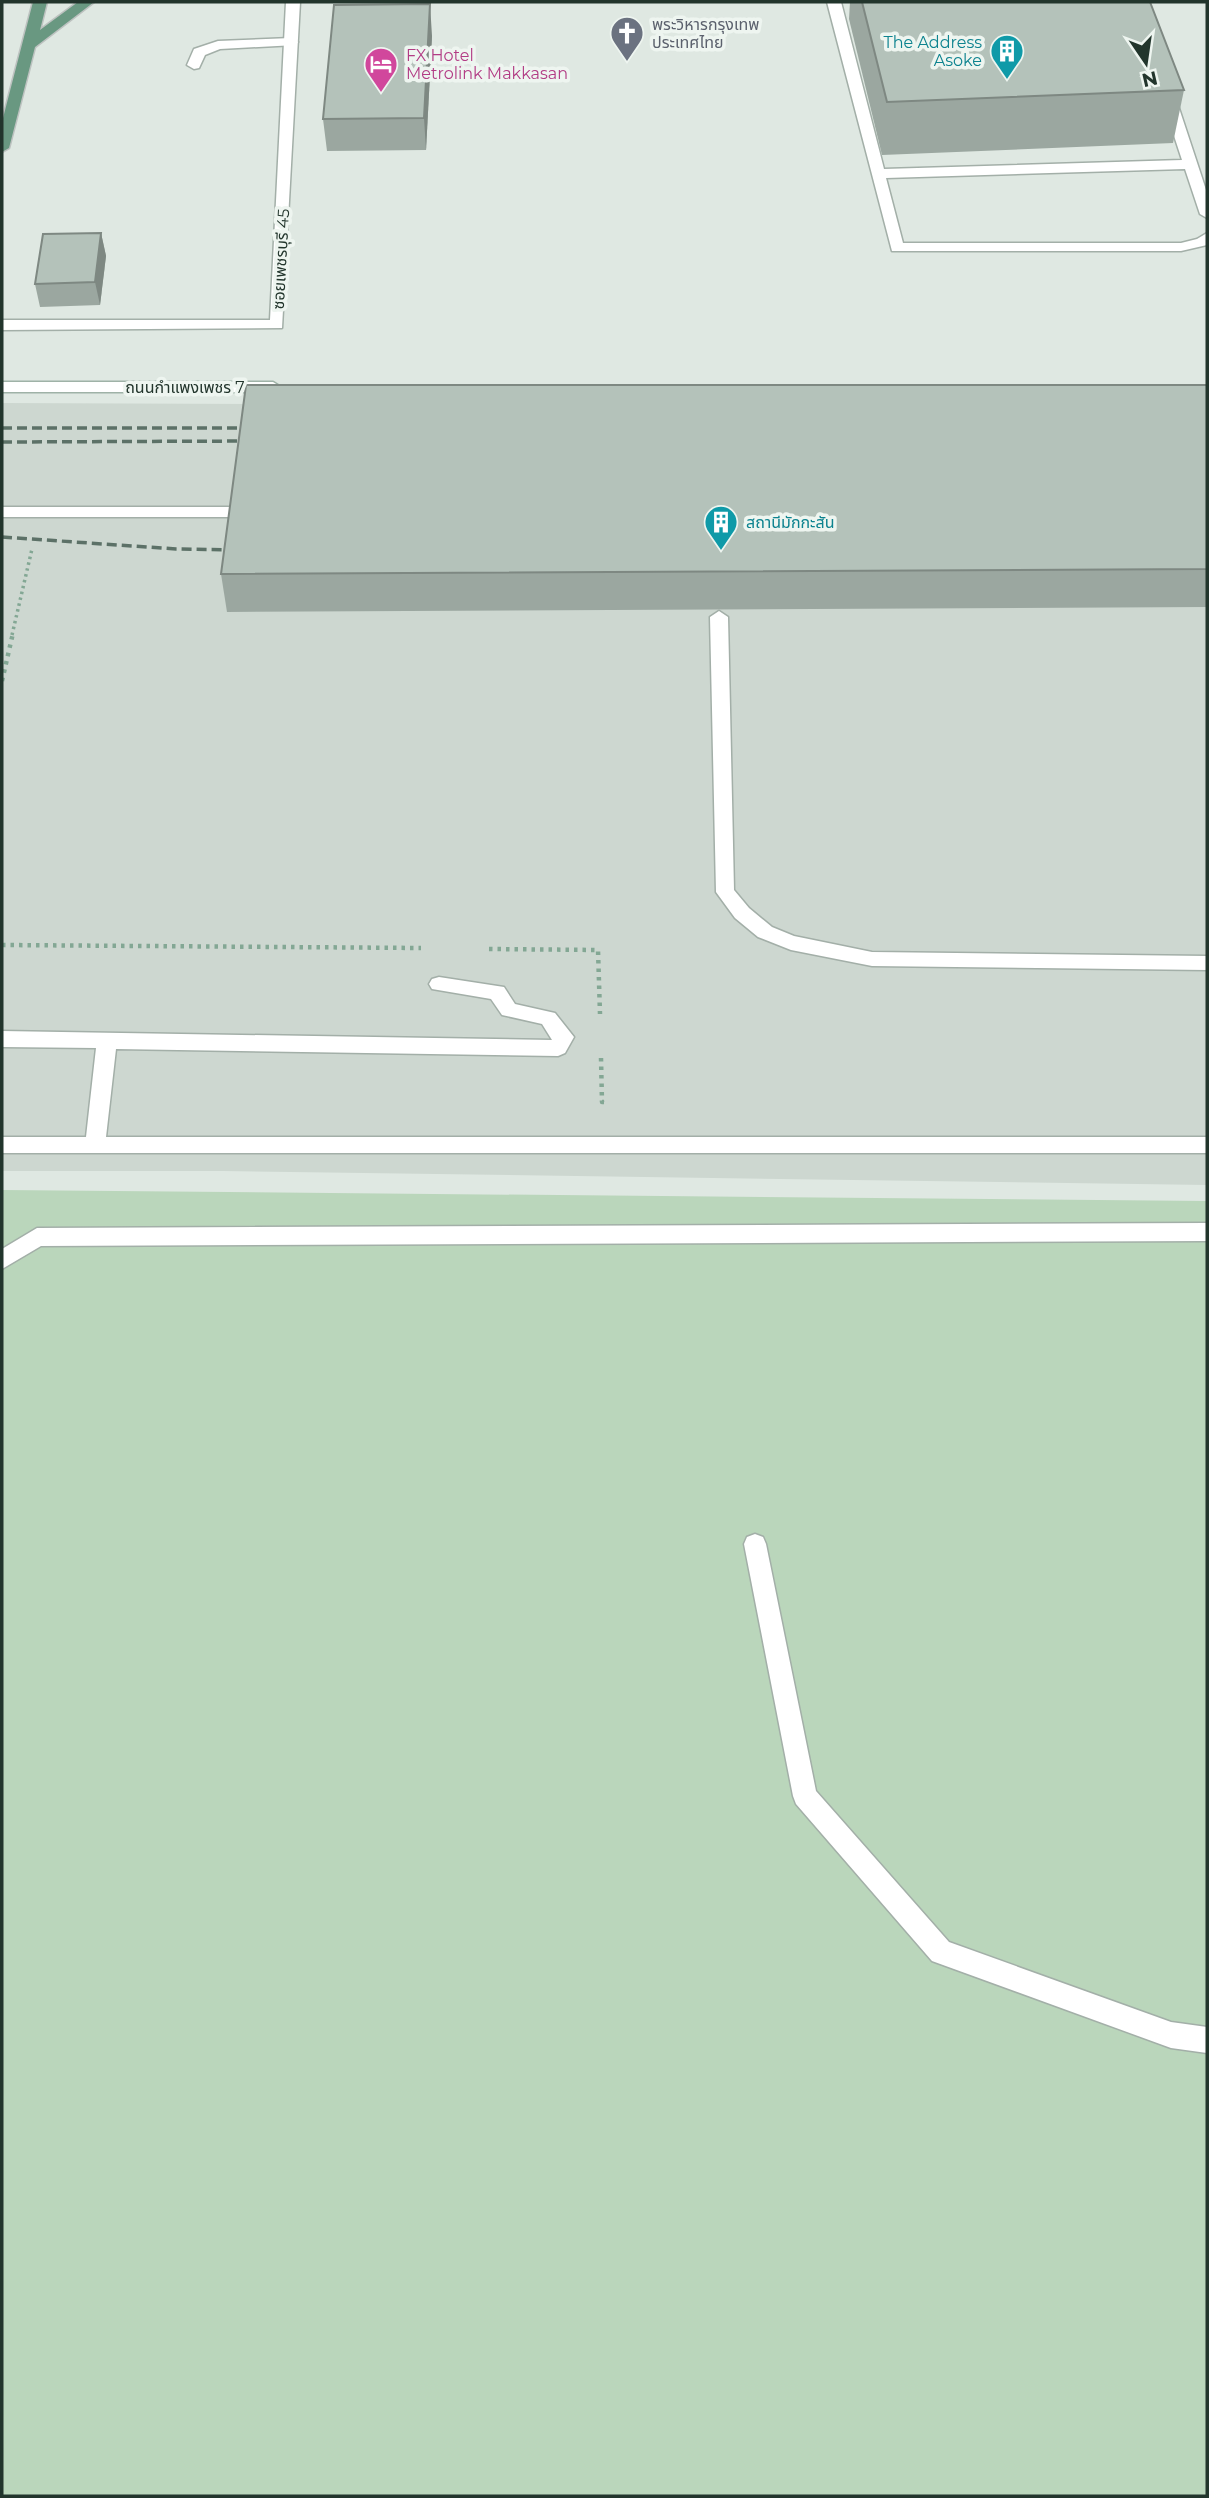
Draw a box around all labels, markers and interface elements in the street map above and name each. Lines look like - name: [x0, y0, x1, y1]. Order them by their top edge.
- church icon: พระวิหารกรุงเทพ ประเทศไทย: [608, 14, 646, 63]
- place label: พระวิหารกรุงเทพ ประเทศไทย: [652, 15, 760, 52]
- north arrow: [1111, 28, 1181, 98]
- building icon: The Address Asoke: [988, 32, 1026, 81]
- place label: The Address Asoke: [884, 33, 982, 70]
- hotel icon: FX Hotel Metrolink Makkasan: [362, 45, 400, 94]
- place label: FX Hotel Metrolink Makkasan: [406, 46, 568, 83]
- text: N: [1140, 66, 1160, 92]
- street label: ซอยเพชรบุรี 45: [269, 208, 293, 310]
- street label: ถนนกำแพงเพชร 7: [125, 378, 245, 397]
- building icon: สถานีมักกะสัน: [702, 503, 740, 552]
- place label: สถานีมักกะสัน: [746, 513, 834, 532]

